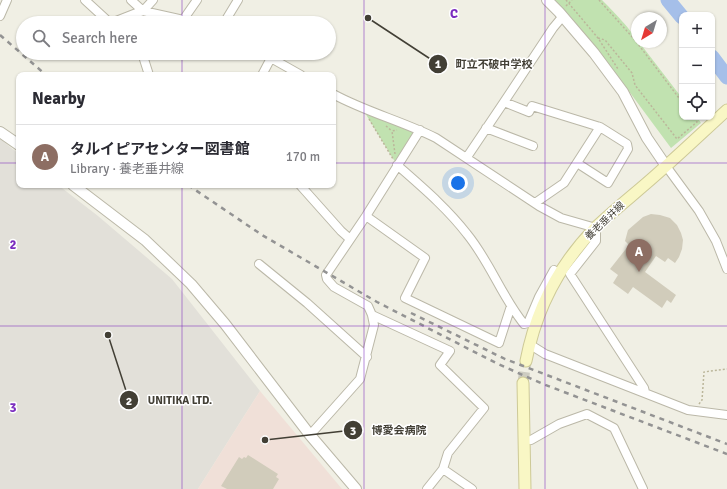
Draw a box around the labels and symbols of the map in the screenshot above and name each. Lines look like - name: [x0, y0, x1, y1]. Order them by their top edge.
- text: C: [450, 6, 458, 22]
- north arrow: [631, 12, 667, 48]
- callout: 町立不破中学校: [428, 52, 541, 75]
- text: 1: [435, 57, 442, 72]
- text: 町立不破中学校: [456, 58, 533, 71]
- your location: [448, 173, 468, 193]
- street label: 養老垂井線: [583, 199, 627, 243]
- text: 2: [9, 237, 17, 253]
- pin: A: [626, 239, 652, 272]
- callout: UNITIKA LTD.: [119, 389, 220, 412]
- text: 2: [126, 394, 132, 409]
- text: UNITIKA LTD.: [148, 394, 212, 407]
- text: 3: [9, 400, 17, 416]
- callout: 博愛会病院: [343, 419, 434, 442]
- text: 3: [350, 424, 356, 439]
- text: 博愛会病院: [372, 424, 427, 437]

